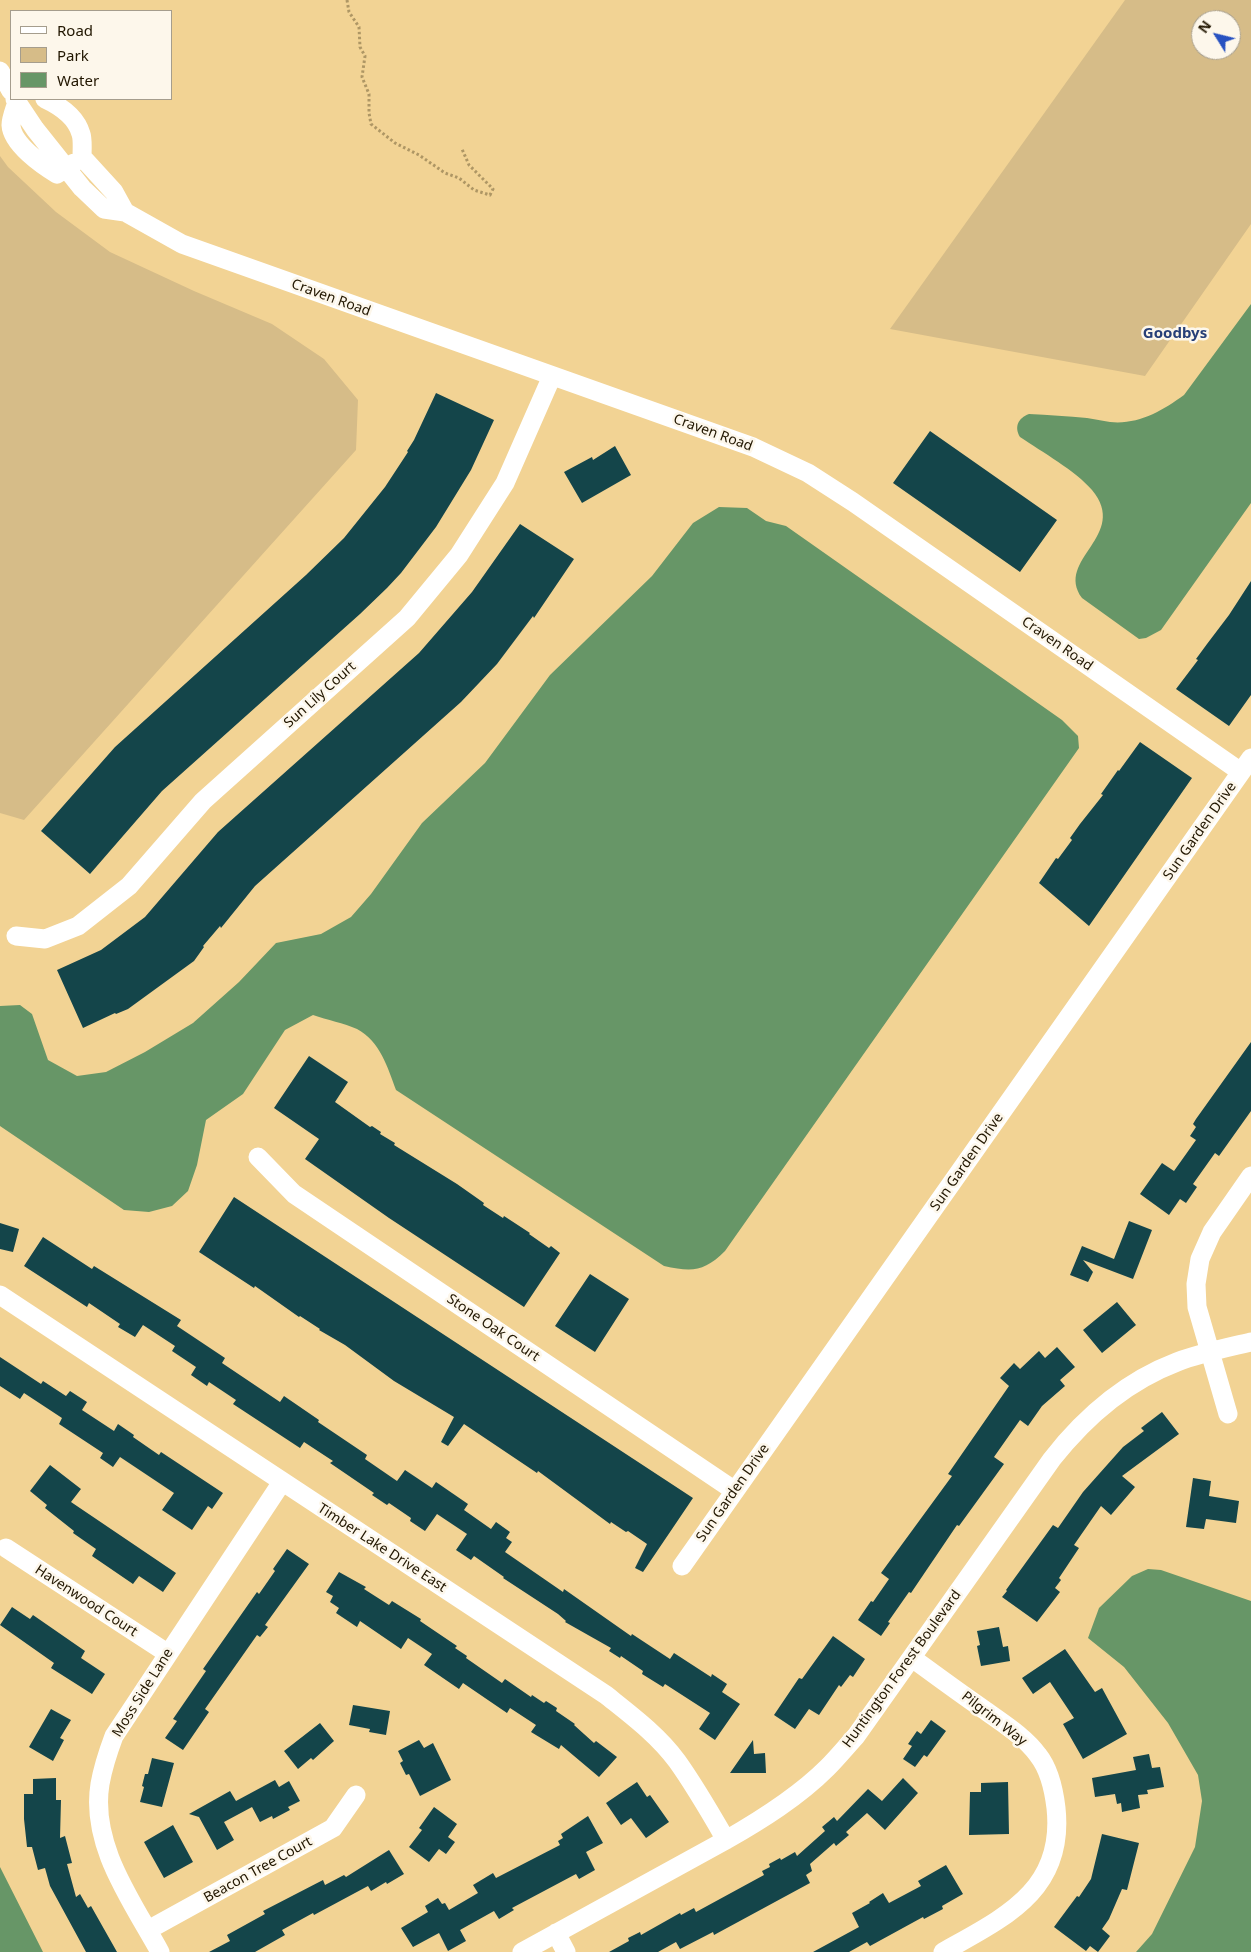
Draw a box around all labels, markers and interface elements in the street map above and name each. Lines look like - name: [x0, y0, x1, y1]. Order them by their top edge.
- legend: [10, 10, 172, 100]
- north arrow: [1191, 10, 1241, 60]
- text: N: [1193, 16, 1215, 37]
- text: Road: [57, 20, 93, 40]
- text: Park: [57, 45, 89, 65]
- text: Water: [57, 70, 99, 90]
- street label: Craven Road: [289, 276, 373, 320]
- district label: Goodbys: [1143, 325, 1207, 343]
- street label: Craven Road: [671, 411, 755, 455]
- street label: Craven Road: [1018, 613, 1096, 675]
- street label: Sun Lily Court: [281, 658, 359, 732]
- street label: Sun Garden Drive: [1160, 779, 1240, 883]
- street label: Sun Garden Drive: [927, 1110, 1007, 1214]
- street label: Stone Oak Court: [443, 1291, 543, 1365]
- street label: Sun Garden Drive: [693, 1441, 773, 1545]
- street label: Timber Lake Drive East: [314, 1500, 450, 1596]
- street label: Havenwood Court: [32, 1562, 140, 1640]
- street label: Huntington Forest Boulevard: [839, 1587, 965, 1751]
- street label: Moss Side Lane: [109, 1646, 177, 1740]
- street label: Pilgrim Way: [958, 1688, 1030, 1750]
- street label: Beacon Tree Court: [201, 1833, 315, 1907]

